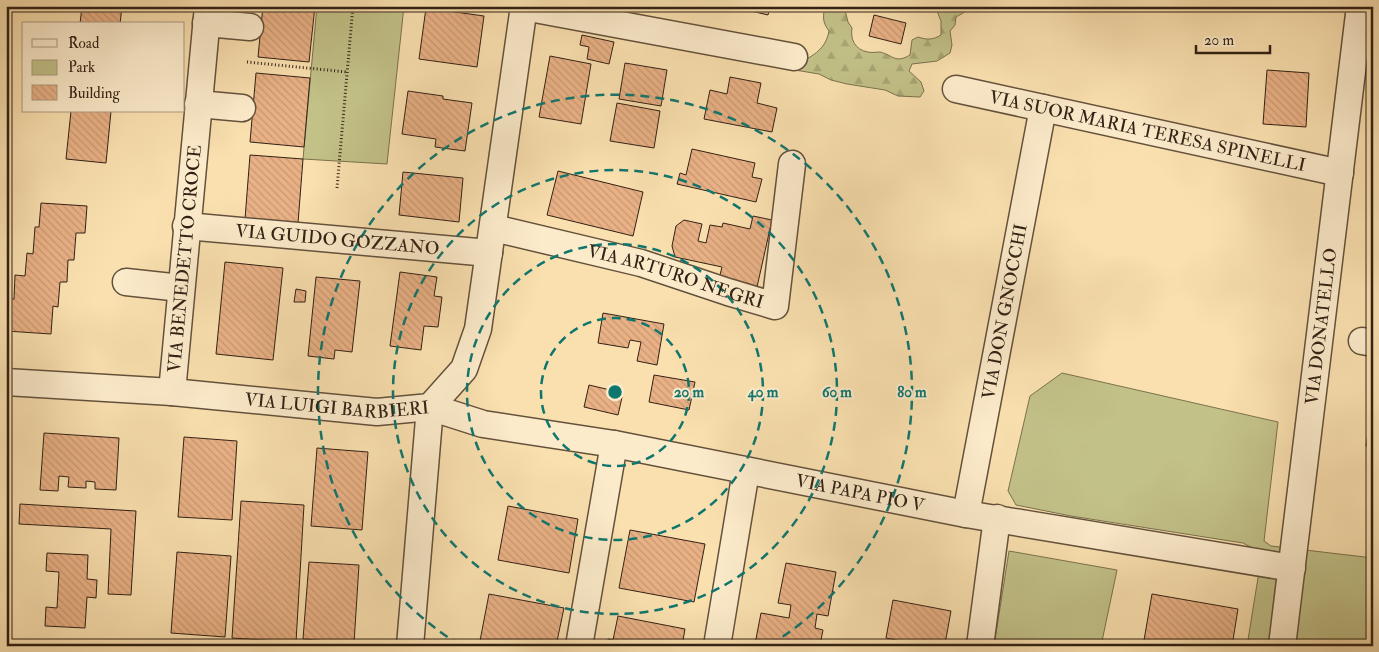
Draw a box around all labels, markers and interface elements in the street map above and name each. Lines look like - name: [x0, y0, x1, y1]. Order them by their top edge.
- legend: [22, 22, 185, 112]
- scale bar: [1196, 22, 1270, 54]
- text: 20 m: [1204, 31, 1234, 50]
- text: Road: [68, 34, 100, 53]
- text: Park: [68, 58, 95, 77]
- text: Building: [68, 84, 120, 103]
- street label: VIA SUOR MARIA TERESA SPINELLI: [987, 85, 1308, 177]
- street label: VIA BENEDETTO CROCE: [162, 144, 207, 373]
- street label: VIA GUIDO GOZZANO: [234, 219, 440, 260]
- street label: VIA DON GNOCCHI: [976, 222, 1032, 401]
- street label: VIA ARTURO NEGRI: [585, 239, 766, 313]
- street label: VIA DONATELLO: [1300, 247, 1342, 406]
- centre of rings: [606, 383, 624, 401]
- text: 20 m: [674, 383, 704, 402]
- text: 40 m: [747, 383, 779, 402]
- text: 60 m: [822, 383, 852, 402]
- text: 80 m: [897, 383, 927, 402]
- street label: VIA LUIGI BARBIERI: [244, 388, 430, 424]
- street label: VIA PAPA PIO V: [794, 469, 928, 517]

